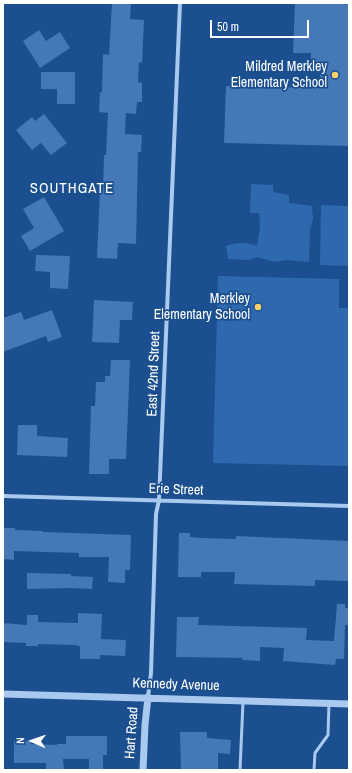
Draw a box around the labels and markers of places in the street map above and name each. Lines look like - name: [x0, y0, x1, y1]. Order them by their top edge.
- place label: Mildred Merkley Elementary School: [231, 59, 327, 92]
- marker: Mildred Merkley Elementary School: [330, 70, 340, 80]
- place label: Merkley Elementary School: [154, 291, 250, 324]
- marker: Merkley Elementary School: [253, 302, 263, 312]

